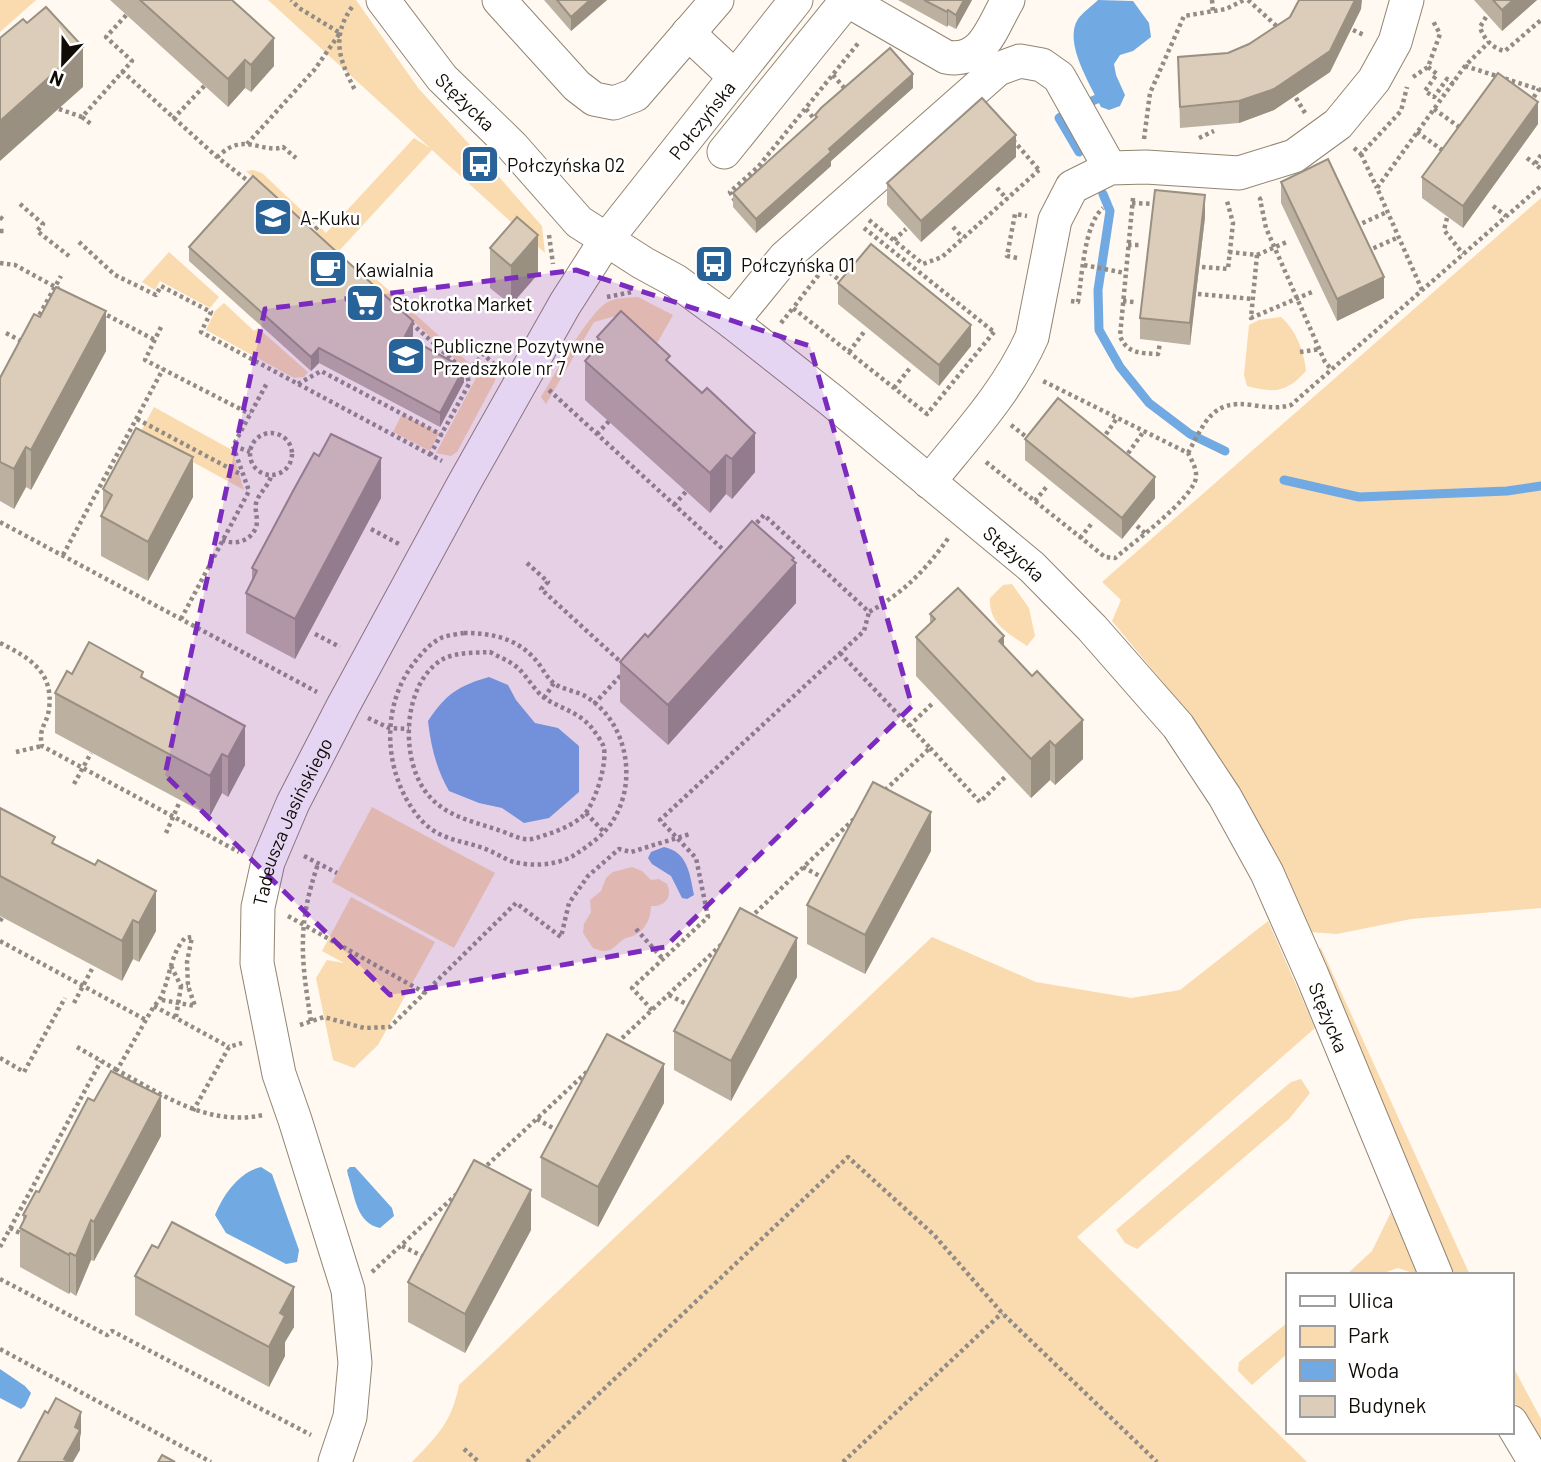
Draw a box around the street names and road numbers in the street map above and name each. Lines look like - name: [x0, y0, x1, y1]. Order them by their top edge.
- street label: Stężycka: [431, 67, 500, 135]
- street label: Połczyńska: [663, 76, 739, 163]
- street label: Stężycka: [979, 520, 1051, 586]
- street label: Tadeusza Jasińskiego: [247, 733, 336, 908]
- street label: Stężycka: [1305, 979, 1354, 1056]

